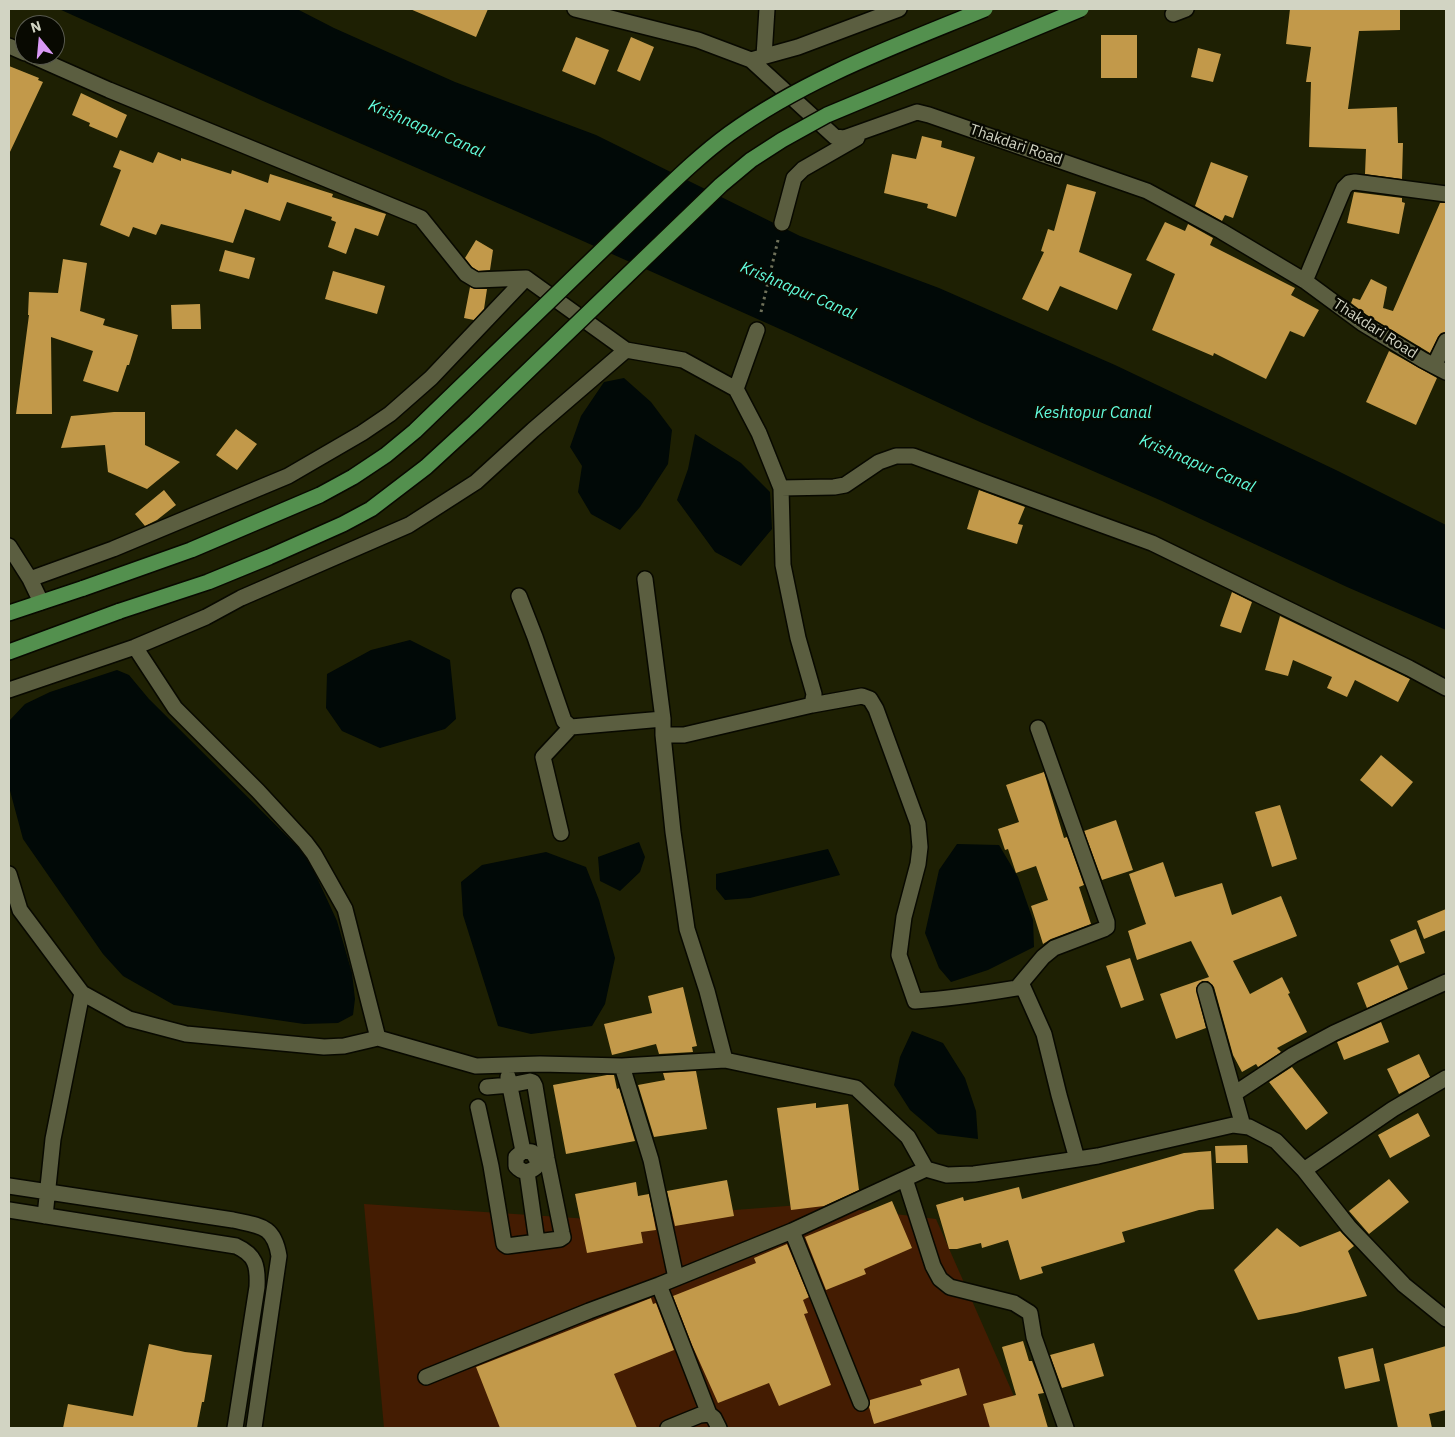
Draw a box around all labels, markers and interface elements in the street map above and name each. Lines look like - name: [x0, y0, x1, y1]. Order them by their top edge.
- north arrow: [15, 15, 65, 65]
- text: N: [28, 17, 43, 37]
- water label: Krishnapur Canal: [365, 96, 487, 162]
- street label: Thakdari Road: [967, 121, 1065, 169]
- water label: Krishnapur Canal: [737, 258, 859, 324]
- street label: Thakdari Road: [1330, 295, 1420, 363]
- water label: Keshtopur Canal: [1035, 403, 1151, 423]
- water label: Krishnapur Canal: [1136, 431, 1258, 497]

